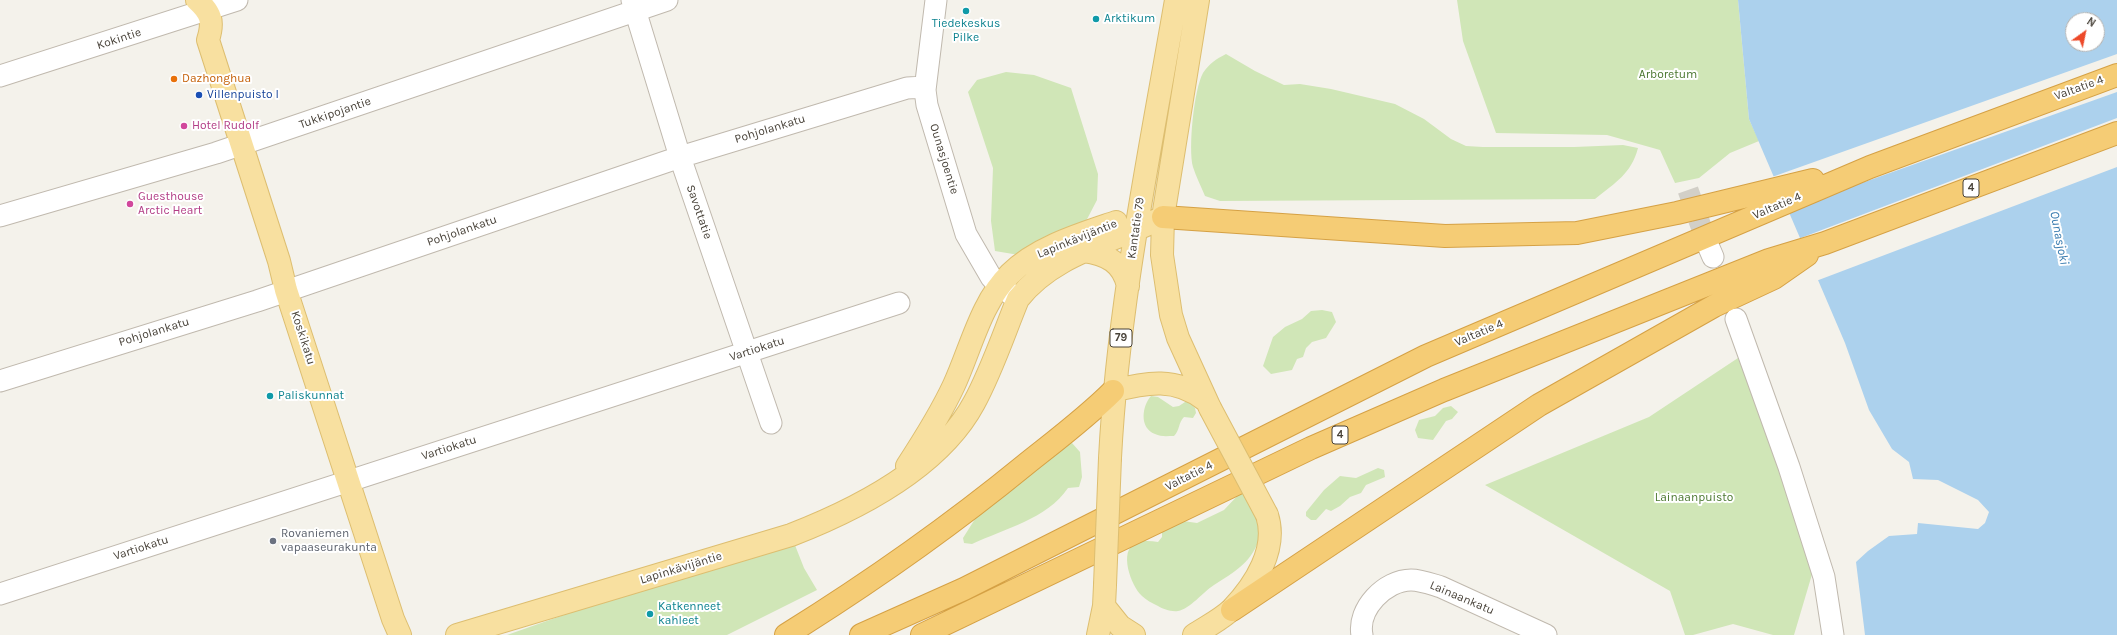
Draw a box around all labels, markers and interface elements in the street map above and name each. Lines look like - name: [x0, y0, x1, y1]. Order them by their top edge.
- marker: Tiedekeskus Pilke: [961, 6, 971, 16]
- place label: Arktikum: [1104, 12, 1155, 26]
- north arrow: [2065, 12, 2105, 52]
- marker: Arktikum: [1091, 14, 1101, 24]
- text: N: [2084, 15, 2098, 30]
- place label: Tiedekeskus Pilke: [932, 17, 1000, 45]
- street label: Kokintie: [95, 25, 143, 53]
- park label: Arboretum: [1639, 68, 1697, 82]
- place label: Dazhonghua: [182, 72, 251, 86]
- street label: Valtatie 4: [2052, 72, 2106, 104]
- marker: Dazhonghua: [169, 74, 179, 84]
- place label: Villenpuisto I: [207, 88, 279, 102]
- marker: Villenpuisto I: [194, 90, 204, 100]
- street label: Tukkipojantie: [297, 94, 373, 132]
- street label: Pohjolankatu: [733, 111, 807, 147]
- place label: Hotel Rudolf: [192, 119, 259, 133]
- marker: Hotel Rudolf: [179, 121, 189, 131]
- street label: Ounasjoentie: [926, 122, 962, 196]
- road number: 4: [1963, 179, 1979, 197]
- street label: Savottatie: [683, 183, 715, 241]
- street label: Valtatie 4: [1751, 189, 1803, 223]
- place label: Guesthouse Arctic Heart: [138, 190, 204, 218]
- street label: Kantatie 79: [1125, 196, 1147, 260]
- marker: Guesthouse Arctic Heart: [125, 199, 135, 209]
- water label: Ounasjoki: [2046, 210, 2072, 266]
- street label: Pohjolankatu: [425, 212, 499, 250]
- street label: Lapinkävijäntie: [1035, 216, 1119, 262]
- street label: Koskikatu: [288, 309, 318, 367]
- street label: Pohjolankatu: [117, 314, 191, 350]
- street label: Valtatie 4: [1453, 316, 1505, 350]
- road number: 79: [1110, 329, 1132, 347]
- street label: Vartiokatu: [728, 333, 786, 365]
- place label: Paliskunnat: [278, 389, 344, 403]
- marker: Paliskunnat: [265, 391, 275, 401]
- road number: 4: [1332, 426, 1348, 444]
- street label: Vartiokatu: [420, 432, 478, 464]
- street label: Valtatie 4: [1163, 458, 1215, 494]
- park label: Lainaanpuisto: [1655, 491, 1733, 505]
- place label: Rovaniemen vapaaseurakunta: [281, 527, 377, 555]
- street label: Vartiokatu: [112, 532, 170, 564]
- marker: Rovaniemen vapaaseurakunta: [268, 536, 278, 546]
- street label: Lapinkävijäntie: [638, 549, 724, 587]
- street label: Lainaankatu: [1428, 578, 1496, 618]
- place label: Katkenneet kahleet: [658, 600, 721, 628]
- marker: Katkenneet kahleet: [645, 609, 655, 619]

